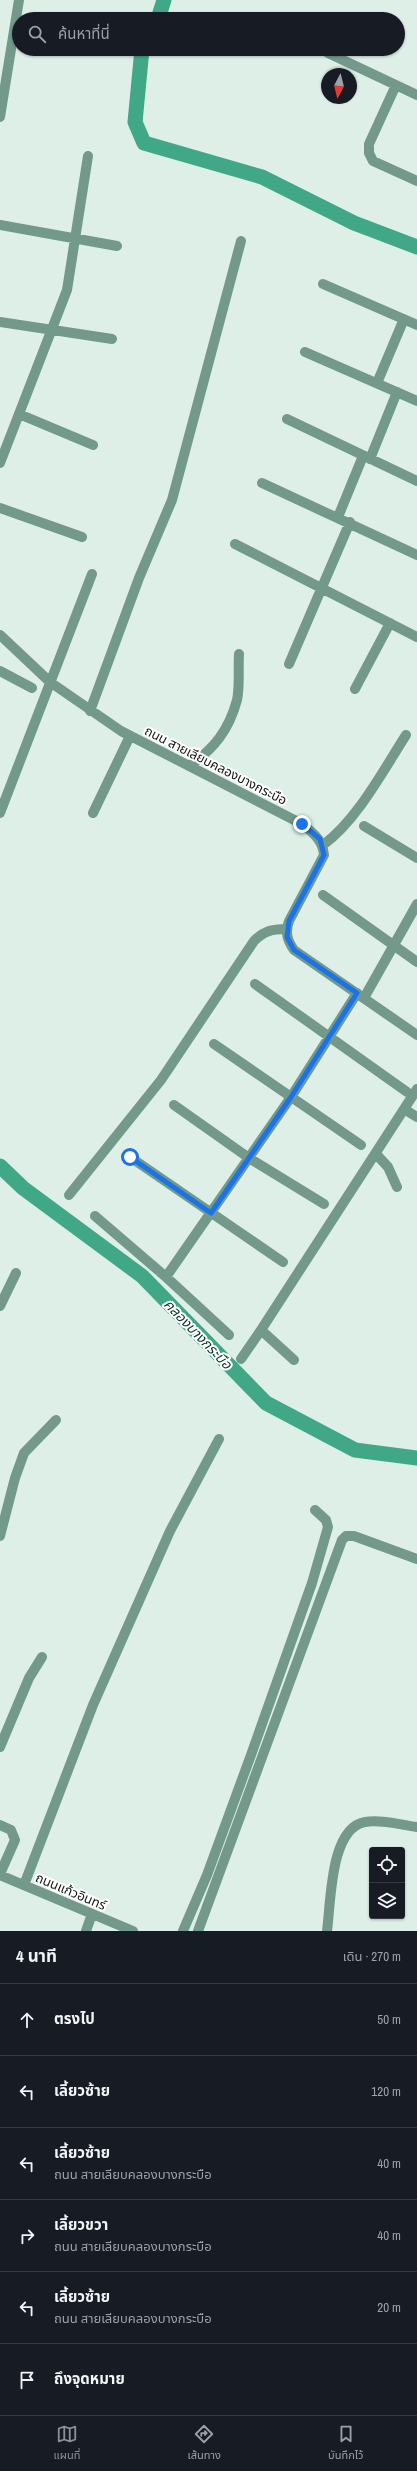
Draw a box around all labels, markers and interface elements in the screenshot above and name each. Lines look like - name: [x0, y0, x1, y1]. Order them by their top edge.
- search box: [12, 12, 405, 56]
- icon: search: [26, 23, 48, 45]
- text: ค้นหาที่นี่: [58, 23, 110, 44]
- north arrow: [321, 68, 357, 104]
- street label: ถนน สายเลียบคลองบางกระบือ: [142, 722, 290, 809]
- route end: [293, 815, 311, 833]
- route start: [121, 1148, 139, 1166]
- water label: คลองบางกระบือ: [160, 1295, 236, 1373]
- map controls: [369, 1847, 405, 1919]
- button: locate: [369, 1847, 405, 1883]
- street label: ถนนแก้วอินทร์: [33, 1869, 109, 1914]
- button: layers: [369, 1883, 405, 1919]
- text: 4 นาที: [16, 1944, 57, 1967]
- text: เดิน · 270 m: [343, 1948, 401, 1965]
- text: ตรงไป: [54, 2008, 95, 2029]
- icon: ahead: [16, 2009, 38, 2031]
- text: 50 m: [377, 2011, 401, 2028]
- text: เลี้ยวซ้าย: [54, 2080, 110, 2101]
- icon: left: [16, 2081, 38, 2103]
- text: 120 m: [371, 2083, 401, 2100]
- text: เลี้ยวซ้าย: [54, 2142, 110, 2163]
- icon: left: [16, 2153, 38, 2175]
- text: 40 m: [377, 2155, 401, 2172]
- text: ถนน สายเลียบคลองบางกระบือ: [54, 2166, 212, 2183]
- text: เลี้ยวขวา: [54, 2214, 108, 2235]
- icon: right: [16, 2225, 38, 2247]
- text: 40 m: [377, 2227, 401, 2244]
- text: ถนน สายเลียบคลองบางกระบือ: [54, 2238, 212, 2255]
- text: เลี้ยวซ้าย: [54, 2286, 110, 2307]
- icon: left: [16, 2297, 38, 2319]
- text: 20 m: [377, 2299, 401, 2316]
- text: ถนน สายเลียบคลองบางกระบือ: [54, 2310, 212, 2327]
- text: ถึงจุดหมาย: [54, 2368, 125, 2389]
- icon: arrive: [16, 2369, 38, 2391]
- tab: แผนที่: [54, 2423, 80, 2464]
- tab: เส้นทาง: [188, 2423, 221, 2464]
- tab: บันทึกไว้: [328, 2423, 363, 2464]

